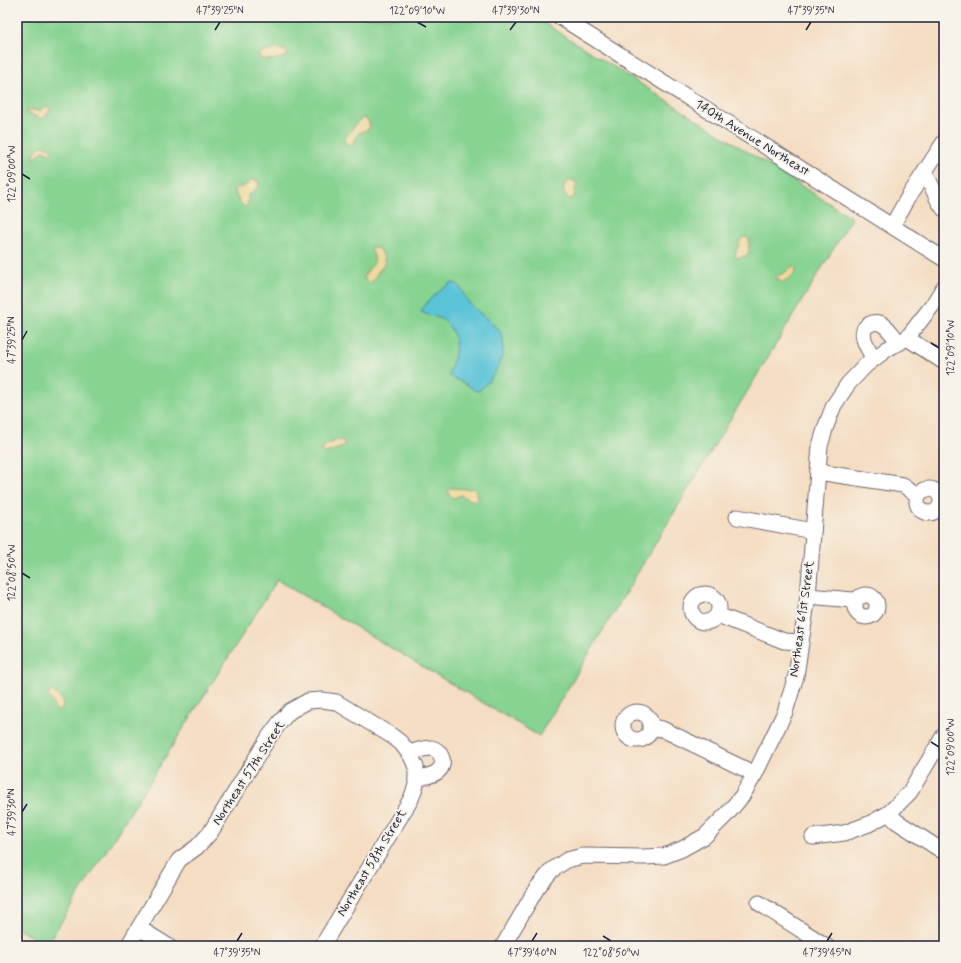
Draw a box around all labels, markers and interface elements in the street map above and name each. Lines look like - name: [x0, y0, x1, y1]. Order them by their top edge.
- text: 47°39'25"N: [196, 4, 244, 18]
- text: 122°09'10"W: [389, 4, 445, 18]
- text: 47°39'30"N: [492, 4, 540, 18]
- text: 47°39'35"N: [788, 4, 835, 18]
- street label: 140th Avenue Northeast: [692, 96, 812, 180]
- text: 122°09'00"W: [5, 146, 19, 202]
- text: 47°39'25"N: [5, 316, 19, 364]
- text: 122°09'10"W: [944, 320, 958, 376]
- text: 122°08'50"W: [5, 545, 19, 601]
- street label: Northeast 61st Street: [785, 559, 819, 678]
- street label: Northeast 57th Street: [209, 717, 289, 829]
- text: 122°09'00"W: [944, 719, 958, 775]
- text: 47°39'30"N: [5, 788, 19, 836]
- street label: Northeast 58th Street: [333, 806, 411, 920]
- text: 47°39'35"N: [214, 946, 261, 960]
- text: 47°39'40"N: [508, 946, 557, 960]
- text: 122°08'50"W: [583, 946, 639, 960]
- text: 47°39'45"N: [803, 946, 851, 960]

